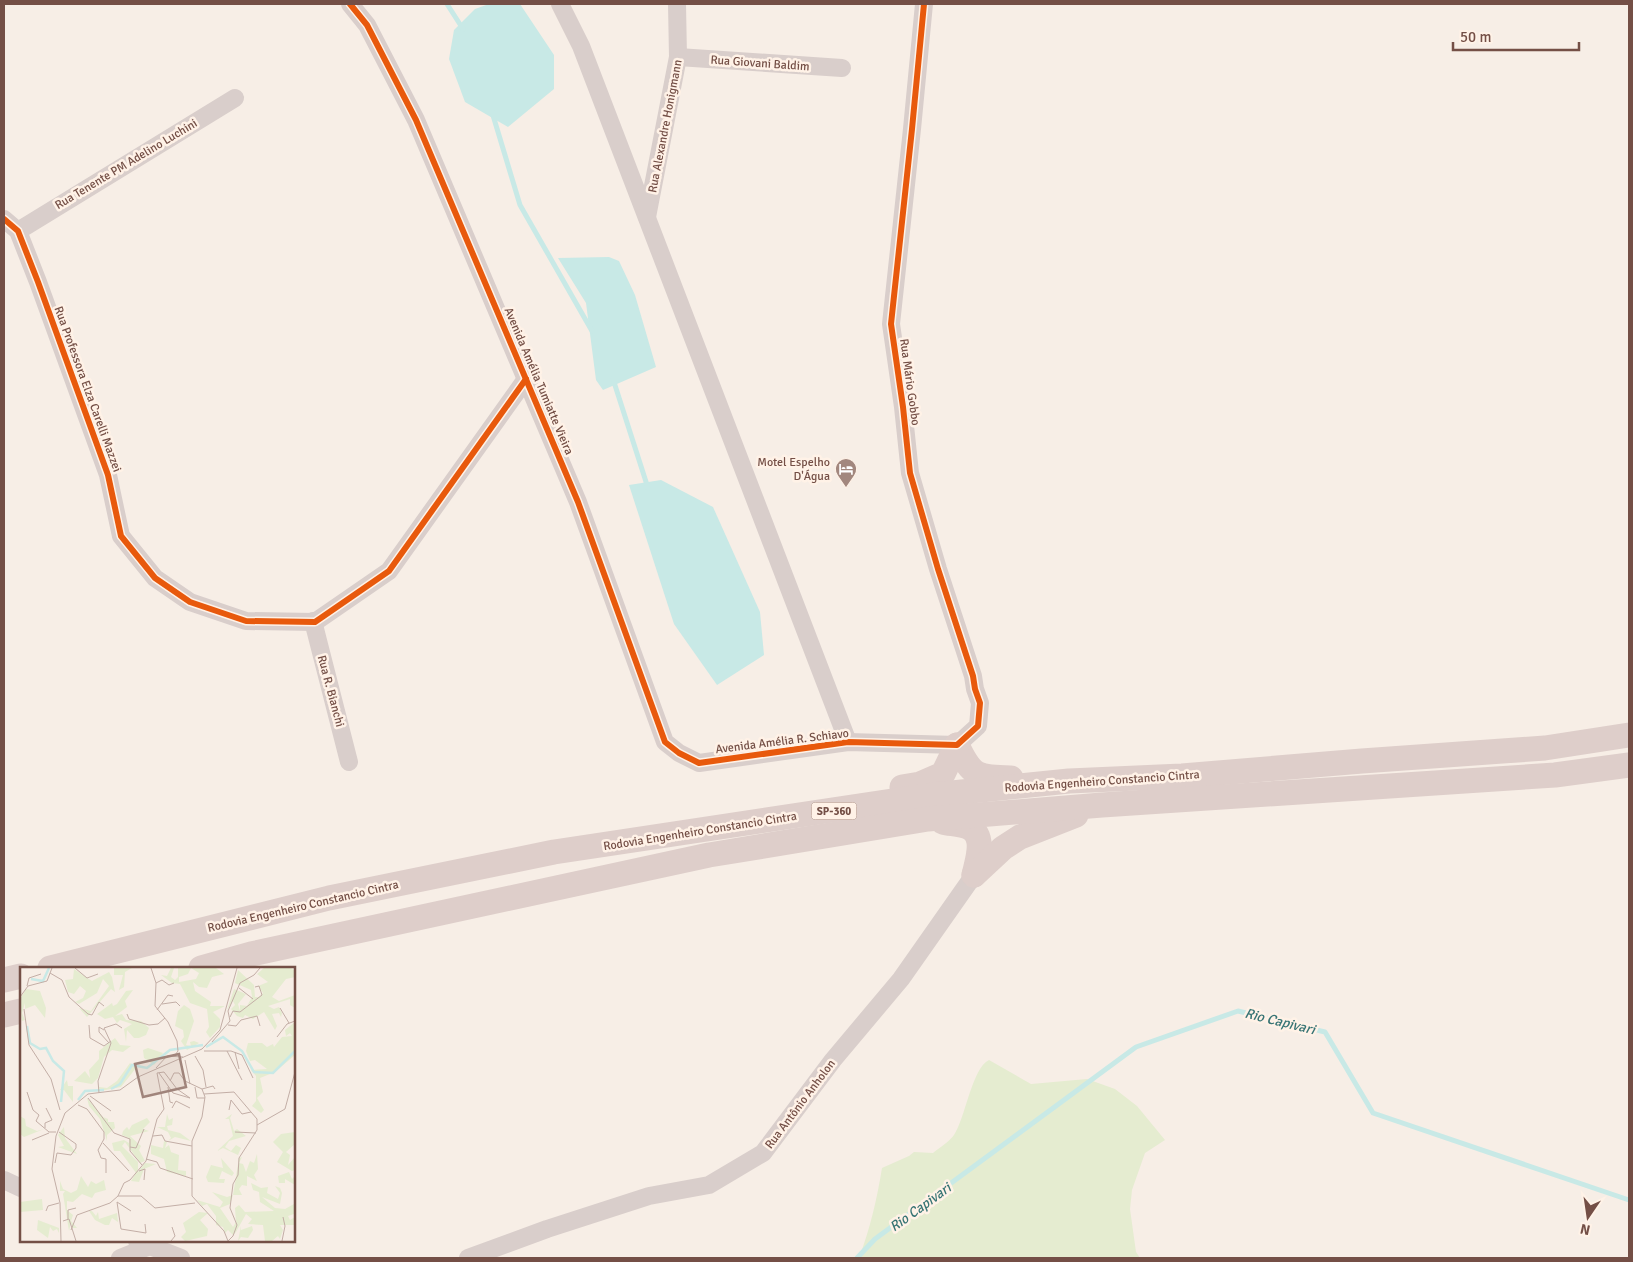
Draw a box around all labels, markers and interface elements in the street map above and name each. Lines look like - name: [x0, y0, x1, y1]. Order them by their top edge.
- scale bar: [1453, 20, 1579, 52]
- text: 50 m: [1460, 28, 1491, 46]
- street label: Rua Giovani Baldim: [710, 53, 810, 74]
- street label: Rua Alexandre Honigmann: [645, 58, 686, 194]
- street label: Rua Tenente PM Adelino Luchini: [52, 116, 200, 213]
- street label: Rua Professora Elza Carelli Mazzei: [51, 304, 125, 474]
- street label: Avenida Amélia Tumiatte Vieira: [501, 305, 576, 457]
- street label: Rua Mário Gobbo: [896, 338, 923, 426]
- place label: Motel Espelho D'Água: [757, 455, 830, 484]
- hotel icon: Motel Espelho D'Água: [834, 457, 858, 488]
- street label: Rua R. Bianchi: [314, 654, 347, 729]
- street label: Avenida Amélia R. Schiavo: [715, 726, 850, 757]
- street label: Rodovia Engenheiro Constancio Cintra: [1004, 767, 1200, 796]
- road number: SP-360: [812, 802, 856, 819]
- street label: Rodovia Engenheiro Constancio Cintra: [602, 809, 798, 854]
- street label: Rodovia Engenheiro Constancio Cintra: [206, 877, 400, 936]
- inset map: [20, 967, 295, 1242]
- water label: Rio Capivari: [1243, 1005, 1318, 1039]
- street label: Rua Antônio Anholon: [762, 1057, 839, 1152]
- water label: Rio Capivari: [886, 1179, 955, 1235]
- north arrow: [1563, 1192, 1613, 1242]
- text: N: [1579, 1220, 1592, 1239]

